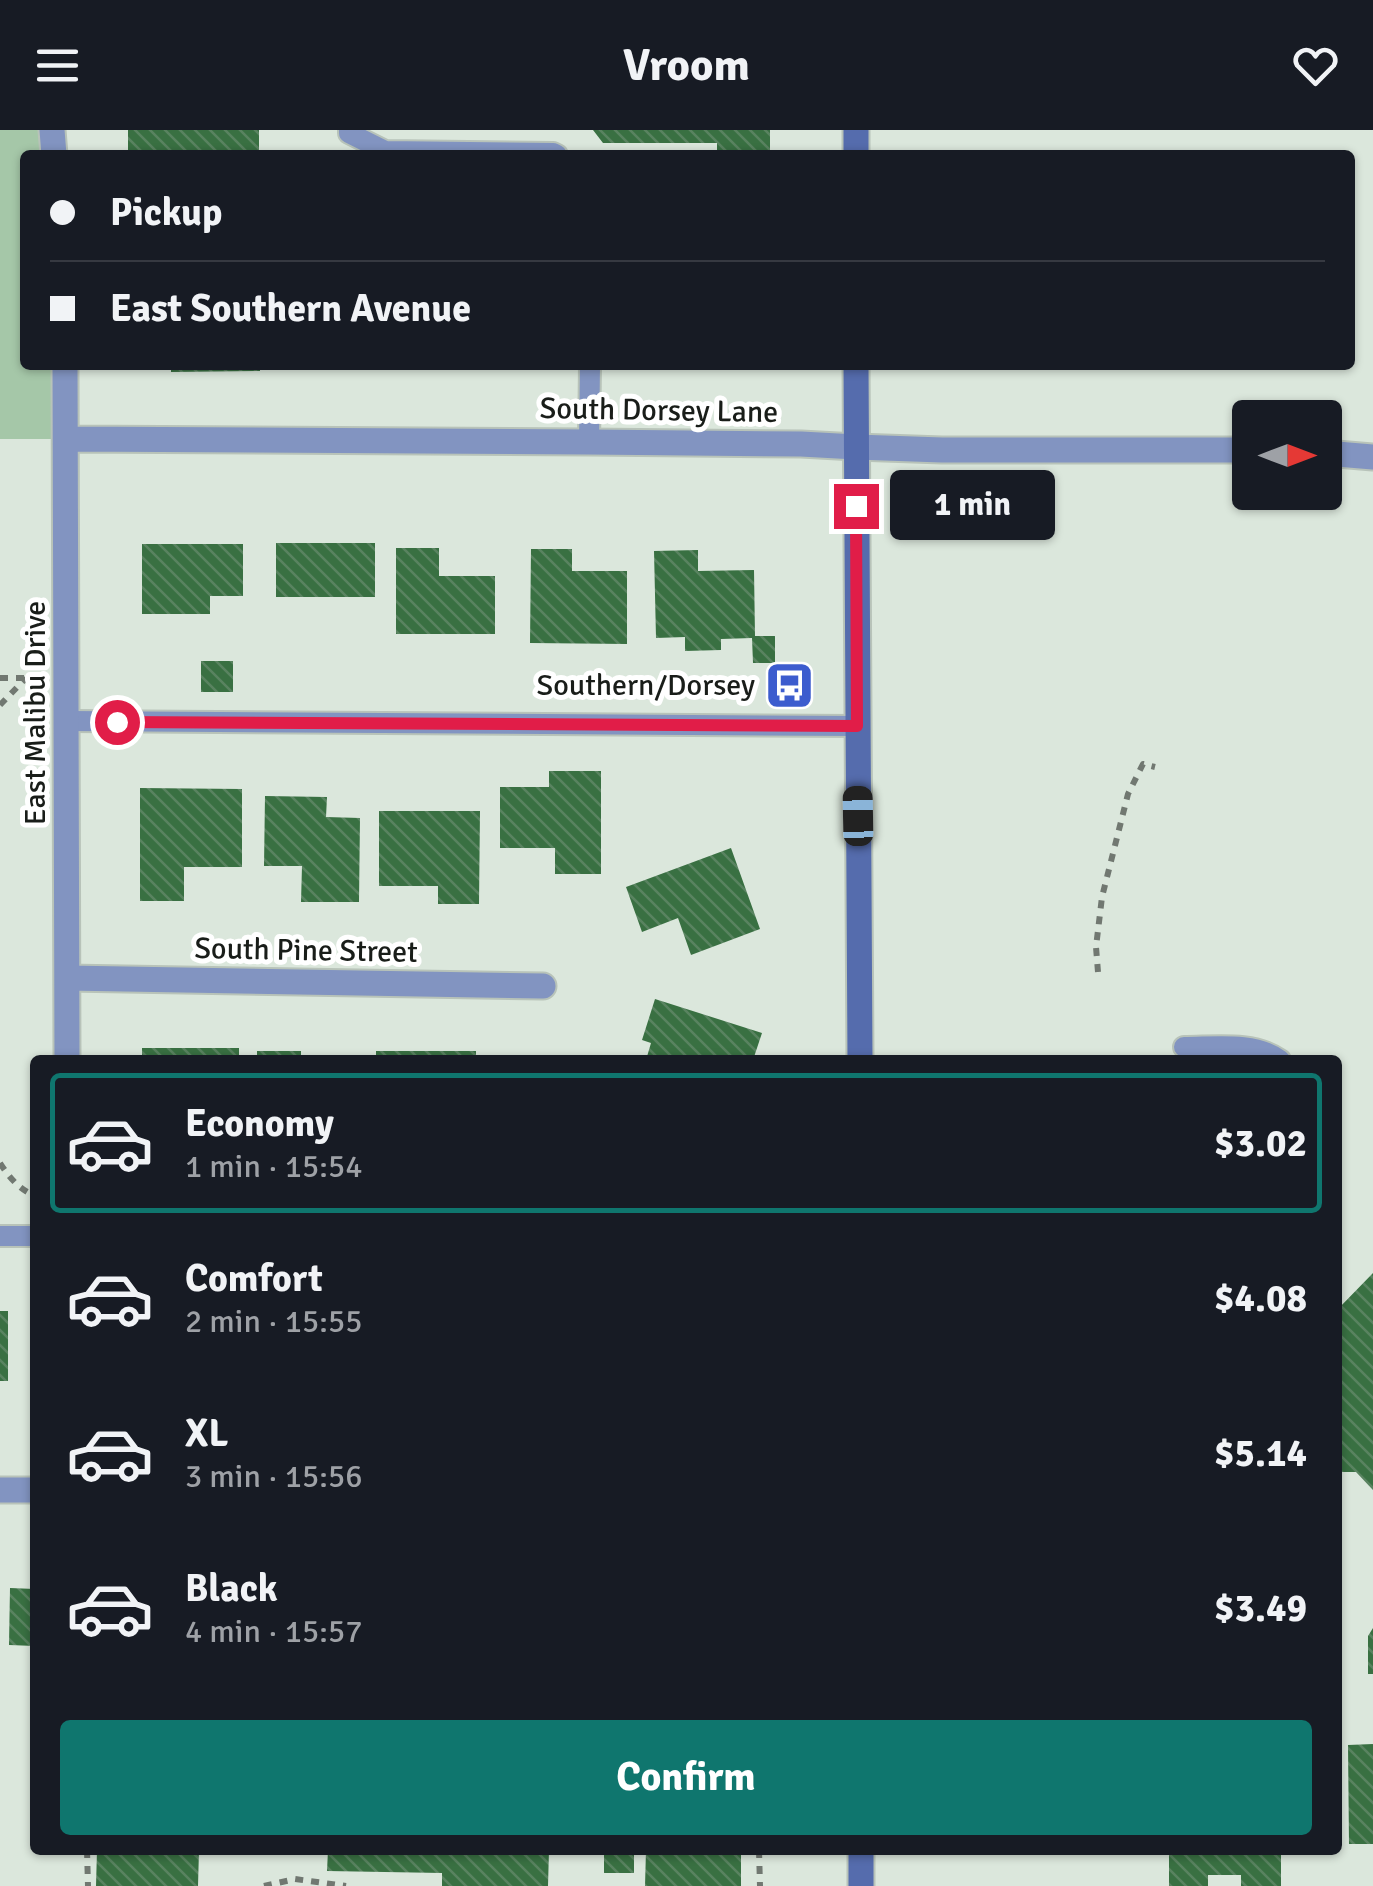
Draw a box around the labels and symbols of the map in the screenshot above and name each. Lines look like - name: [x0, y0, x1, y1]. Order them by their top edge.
- street label: South Dorsey Lane: [539, 390, 779, 431]
- north arrow: [1232, 400, 1342, 510]
- callout: 1 min: [891, 471, 1056, 541]
- route end: [834, 484, 879, 529]
- street label: East Malibu Drive: [17, 601, 54, 825]
- bus stop icon: Southern/Dorsey: [764, 659, 816, 711]
- place label: Southern/Dorsey: [537, 667, 755, 704]
- route start: [95, 700, 140, 745]
- car: [842, 786, 874, 846]
- street label: South Pine Street: [194, 930, 418, 971]

